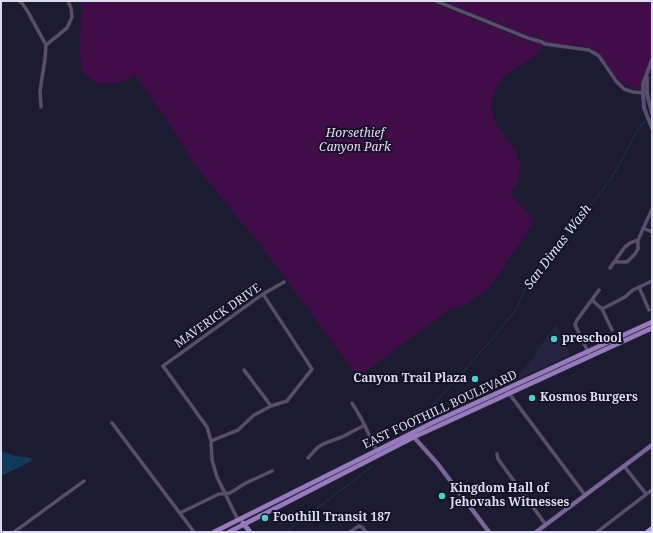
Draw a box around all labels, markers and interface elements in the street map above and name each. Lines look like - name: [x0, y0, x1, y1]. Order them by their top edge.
- park label: Horsethief Canyon Park: [319, 127, 391, 155]
- water label: San Dimas Wash: [521, 202, 595, 292]
- street label: MAVERICK DRIVE: [172, 281, 264, 351]
- place label: preschool: [562, 332, 622, 346]
- marker: preschool: [549, 334, 559, 344]
- street label: EAST FOOTHILL BOULEVARD: [360, 368, 520, 452]
- place label: Canyon Trail Plaza: [353, 372, 467, 386]
- marker: Canyon Trail Plaza: [470, 374, 480, 384]
- place label: Kosmos Burgers: [540, 391, 638, 405]
- marker: Kosmos Burgers: [527, 393, 537, 403]
- place label: Kingdom Hall of Jehovahs Witnesses: [450, 482, 569, 510]
- marker: Kingdom Hall of Jehovahs Witnesses: [437, 491, 447, 501]
- place label: Foothill Transit 187: [273, 511, 391, 525]
- marker: Foothill Transit 187: [260, 513, 270, 523]

